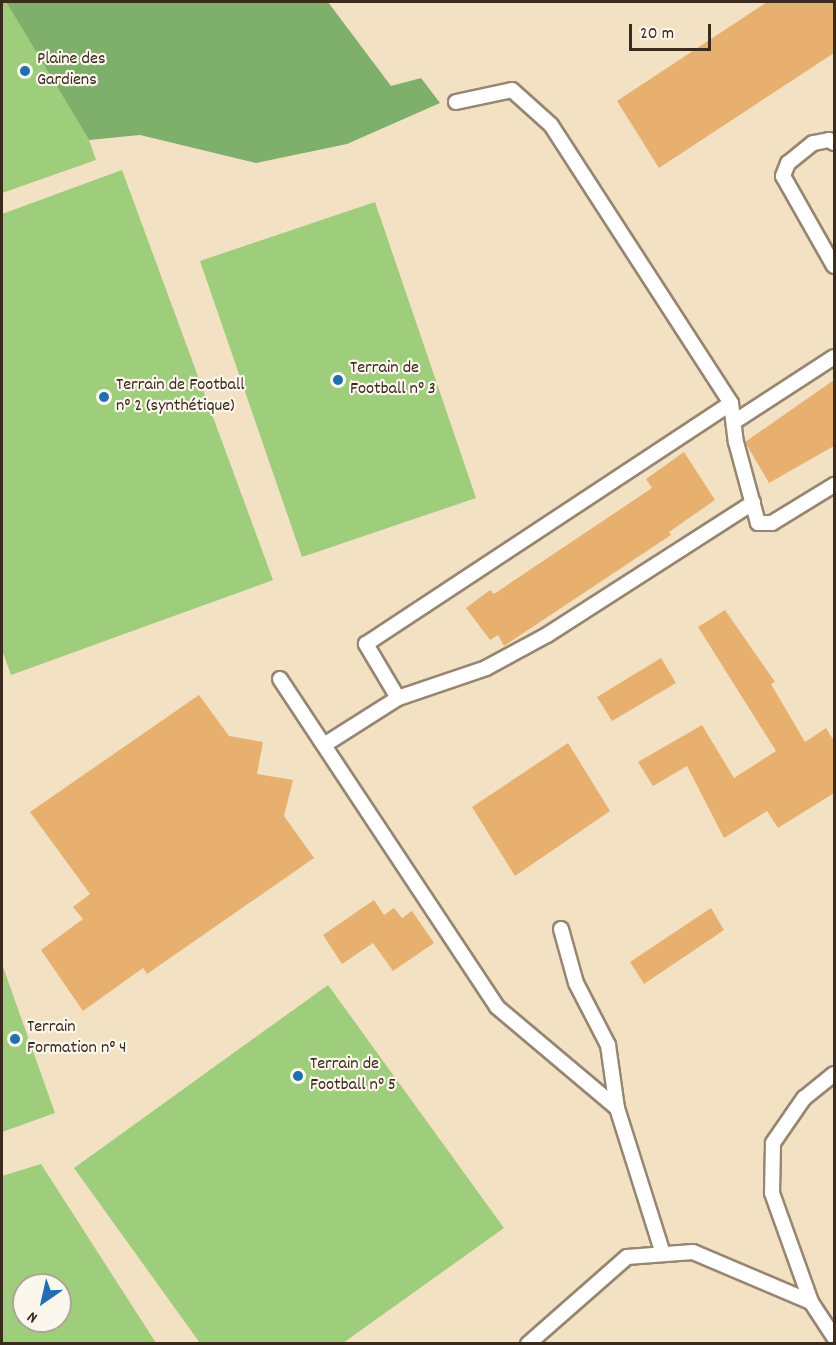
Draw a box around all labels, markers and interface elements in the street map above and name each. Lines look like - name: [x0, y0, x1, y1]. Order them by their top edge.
- scale bar: [632, 12, 714, 50]
- text: 20 m: [640, 22, 674, 47]
- place label: Plaine des Gardiens: [37, 50, 105, 92]
- marker: Plaine des Gardiens: [18, 64, 32, 78]
- place label: Terrain de Football n° 3: [350, 359, 436, 401]
- marker: Terrain de Football n° 3: [331, 373, 345, 387]
- place label: Terrain de Football n° 2 (synthétique): [116, 376, 245, 418]
- marker: Terrain de Football n° 2 (synthétique): [97, 390, 111, 404]
- place label: Terrain Formation n° 4: [27, 1018, 127, 1060]
- marker: Terrain Formation n° 4: [8, 1032, 22, 1046]
- place label: Terrain de Football n° 5: [310, 1055, 396, 1098]
- marker: Terrain de Football n° 5: [291, 1069, 305, 1083]
- north arrow: [12, 1273, 72, 1333]
- text: N: [23, 1305, 42, 1328]

